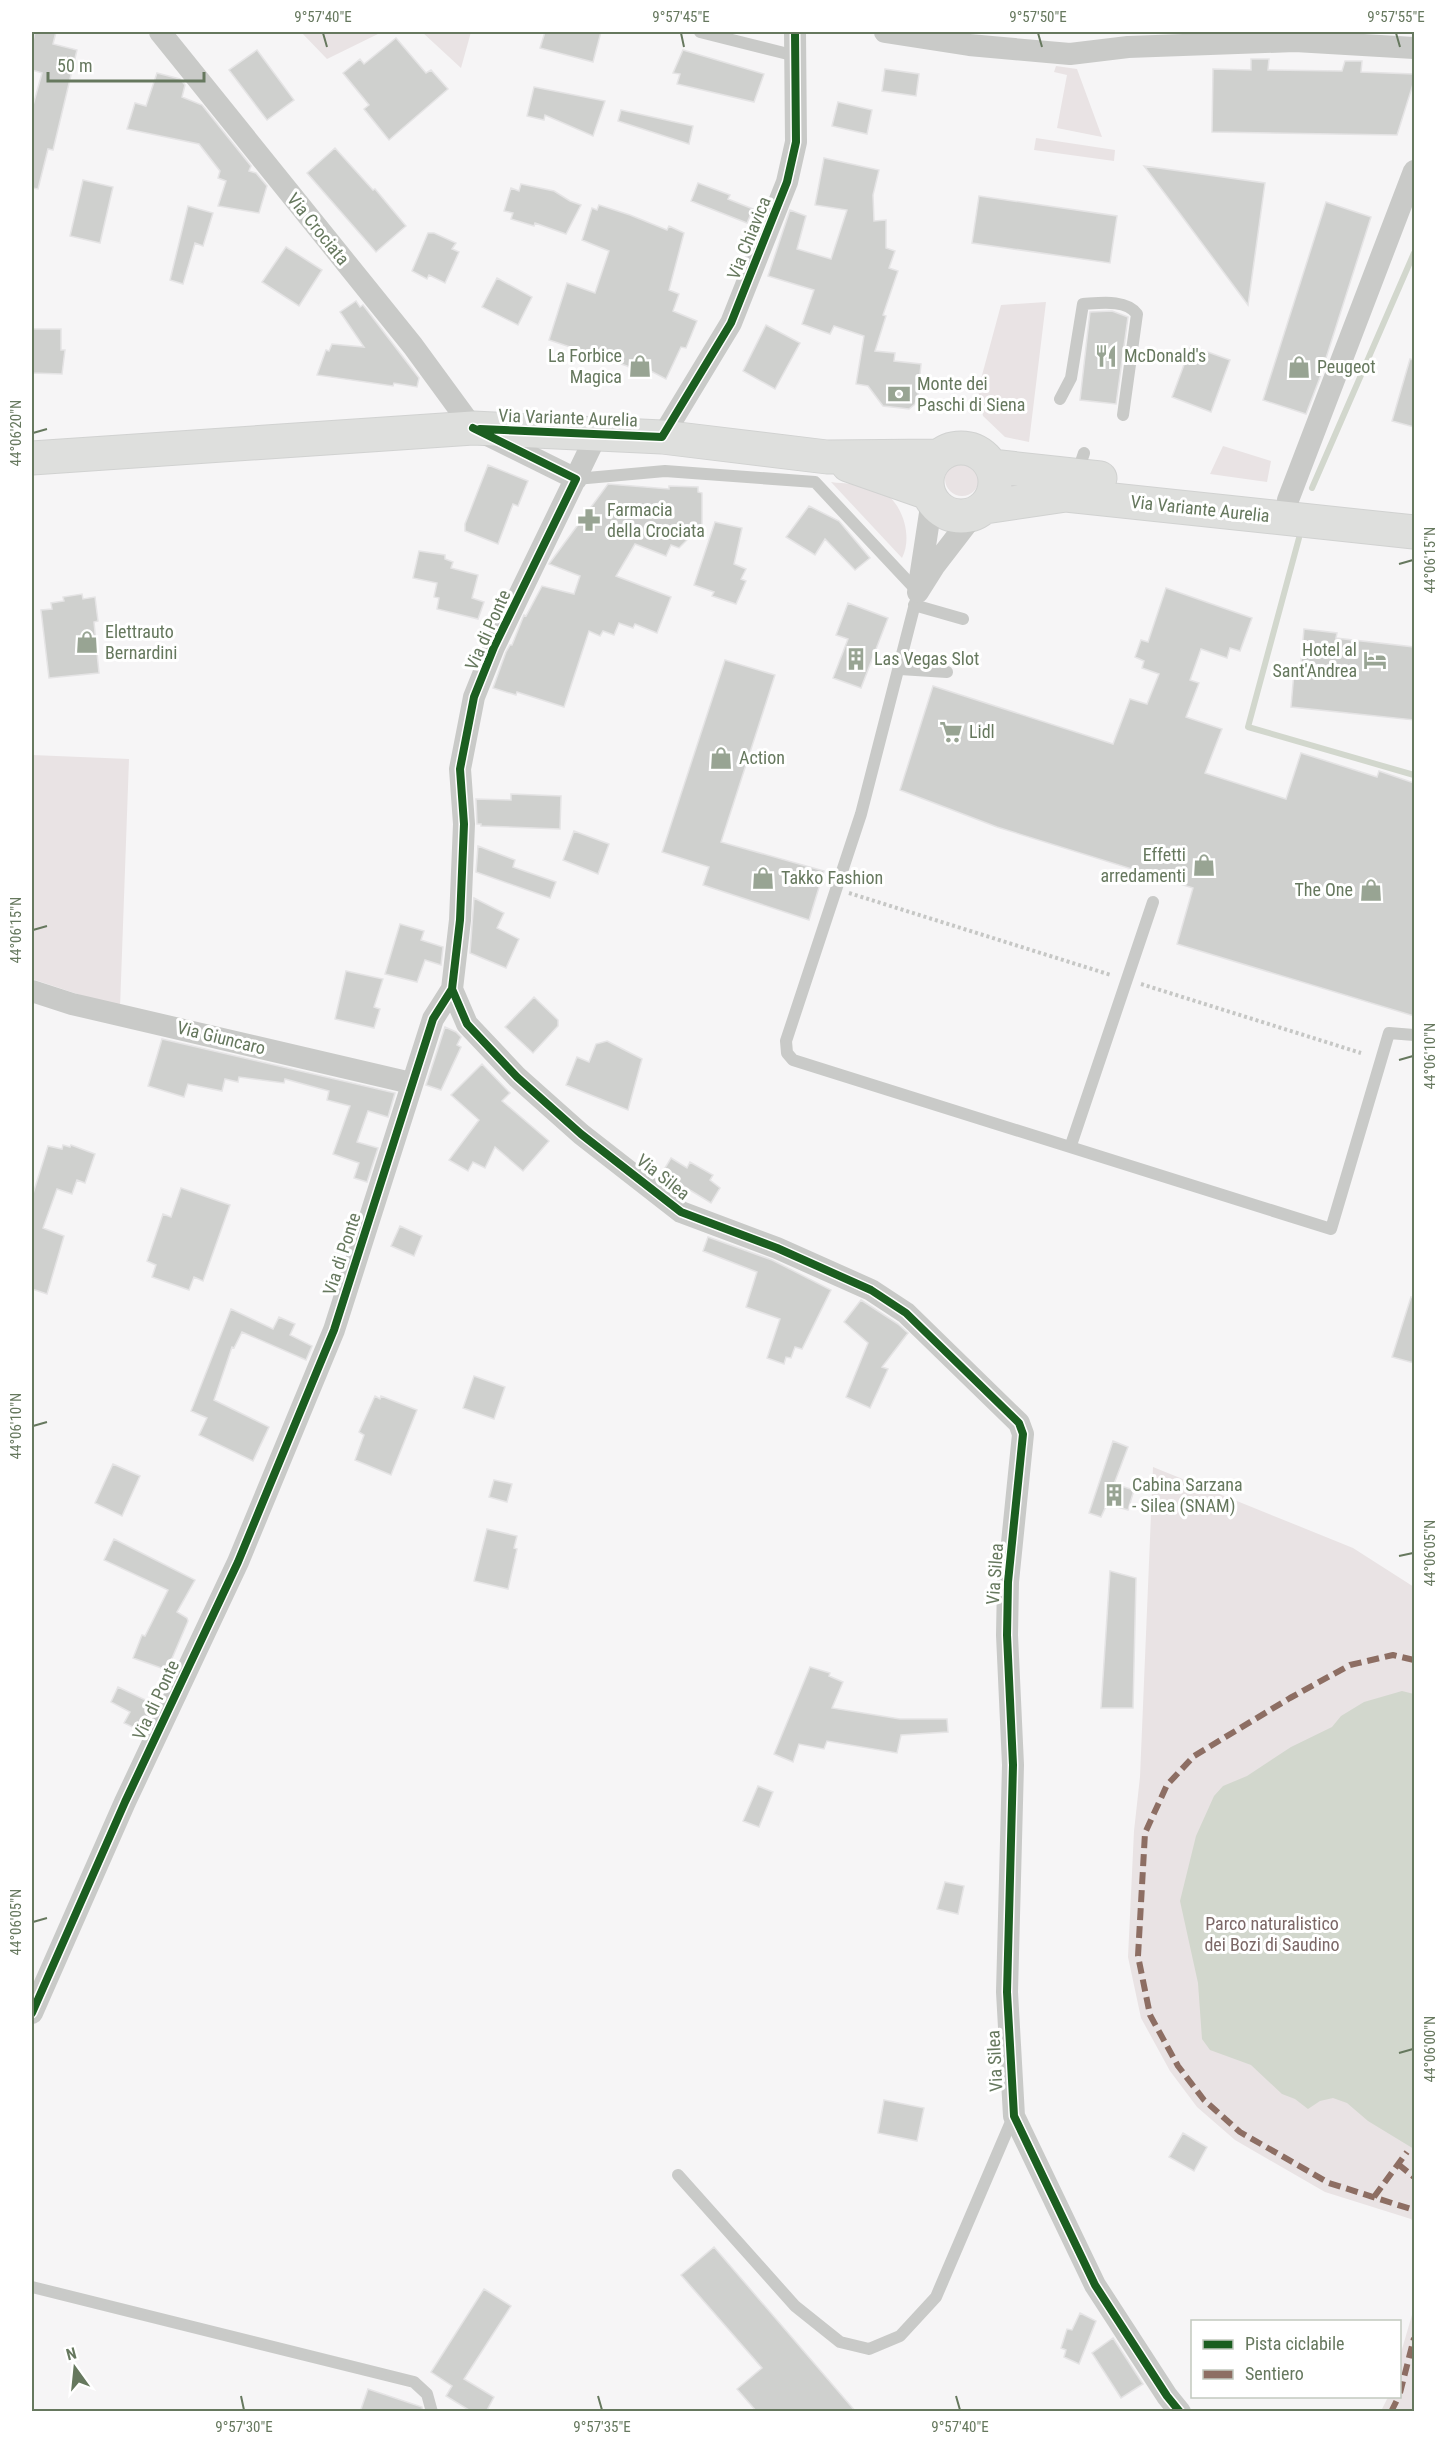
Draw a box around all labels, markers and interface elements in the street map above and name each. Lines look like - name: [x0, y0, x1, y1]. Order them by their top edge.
- text: 9°57'40"E: [294, 8, 352, 26]
- text: 9°57'45"E: [652, 8, 710, 26]
- text: 9°57'50"E: [1009, 8, 1067, 26]
- text: 9°57'55"E: [1367, 8, 1425, 26]
- scale bar: [48, 45, 204, 83]
- text: 50 m: [57, 55, 92, 76]
- street label: Via Crociata: [283, 188, 354, 269]
- street label: Via Chiavica: [722, 193, 775, 282]
- restaurant icon: McDonald's: [1093, 343, 1119, 369]
- place label: La Forbice Magica: [548, 345, 622, 387]
- place label: McDonald's: [1124, 345, 1206, 366]
- shop icon: La Forbice Magica: [627, 353, 653, 379]
- shop icon: Peugeot: [1286, 354, 1312, 380]
- place label: Peugeot: [1317, 356, 1376, 377]
- place label: Monte dei Paschi di Siena: [917, 373, 1025, 415]
- bank icon: Monte dei Paschi di Siena: [886, 381, 912, 407]
- text: 44°06'20"N: [7, 400, 25, 466]
- street label: Via Variante Aurelia: [498, 405, 638, 430]
- street label: Via Variante Aurelia: [1129, 491, 1271, 526]
- place label: Farmacia della Crociata: [607, 499, 705, 541]
- pharmacy icon: Farmacia della Crociata: [576, 507, 602, 533]
- text: 44°06'15"N: [1421, 527, 1439, 593]
- street label: Via di Ponte: [461, 586, 515, 673]
- place label: Elettrauto Bernardini: [105, 621, 177, 663]
- shop icon: Elettrauto Bernardini: [74, 629, 100, 655]
- place label: Hotel al Sant'Andrea: [1273, 639, 1357, 681]
- building icon: Las Vegas Slot: [843, 646, 869, 672]
- hotel icon: Hotel al Sant'Andrea: [1362, 647, 1388, 673]
- place label: Las Vegas Slot: [874, 648, 979, 669]
- supermarket icon: Lidl: [938, 719, 964, 745]
- place label: Lidl: [969, 721, 995, 742]
- shop icon: Action: [708, 745, 734, 771]
- place label: Action: [739, 747, 785, 768]
- place label: Effetti arredamenti: [1100, 844, 1186, 886]
- shop icon: Effetti arredamenti: [1191, 852, 1217, 878]
- shop icon: Takko Fashion: [750, 865, 776, 891]
- place label: Takko Fashion: [781, 867, 883, 888]
- shop icon: The One: [1358, 877, 1384, 903]
- place label: The One: [1294, 879, 1353, 900]
- text: 44°06'15"N: [7, 897, 25, 963]
- street label: Via Giuncaro: [175, 1016, 268, 1059]
- text: 44°06'10"N: [1421, 1023, 1439, 1089]
- street label: Via Silea: [633, 1149, 694, 1204]
- street label: Via di Ponte: [318, 1210, 365, 1298]
- text: 44°06'10"N: [7, 1393, 25, 1459]
- place label: Cabina Sarzana - Silea (SNAM): [1132, 1474, 1243, 1517]
- building icon: Cabina Sarzana - Silea (SNAM): [1101, 1482, 1127, 1508]
- text: 44°06'05"N: [1421, 1520, 1439, 1586]
- street label: Via Silea: [982, 1542, 1007, 1605]
- street label: Via di Ponte: [128, 1657, 183, 1743]
- text: 44°06'05"N: [7, 1889, 25, 1955]
- park label: Parco naturalistico dei Bozi di Saudino: [1204, 1913, 1340, 1955]
- text: 44°06'00"N: [1421, 2016, 1439, 2082]
- street label: Via Silea: [982, 2030, 1007, 2092]
- legend: [1191, 2320, 1401, 2398]
- text: Pista ciclabile: [1245, 2333, 1344, 2354]
- north arrow: [45, 2338, 105, 2398]
- text: N: [64, 2344, 78, 2364]
- text: Sentiero: [1245, 2363, 1304, 2384]
- text: 9°57'30"E: [215, 2418, 273, 2436]
- text: 9°57'35"E: [573, 2418, 631, 2436]
- text: 9°57'40"E: [931, 2418, 989, 2436]

